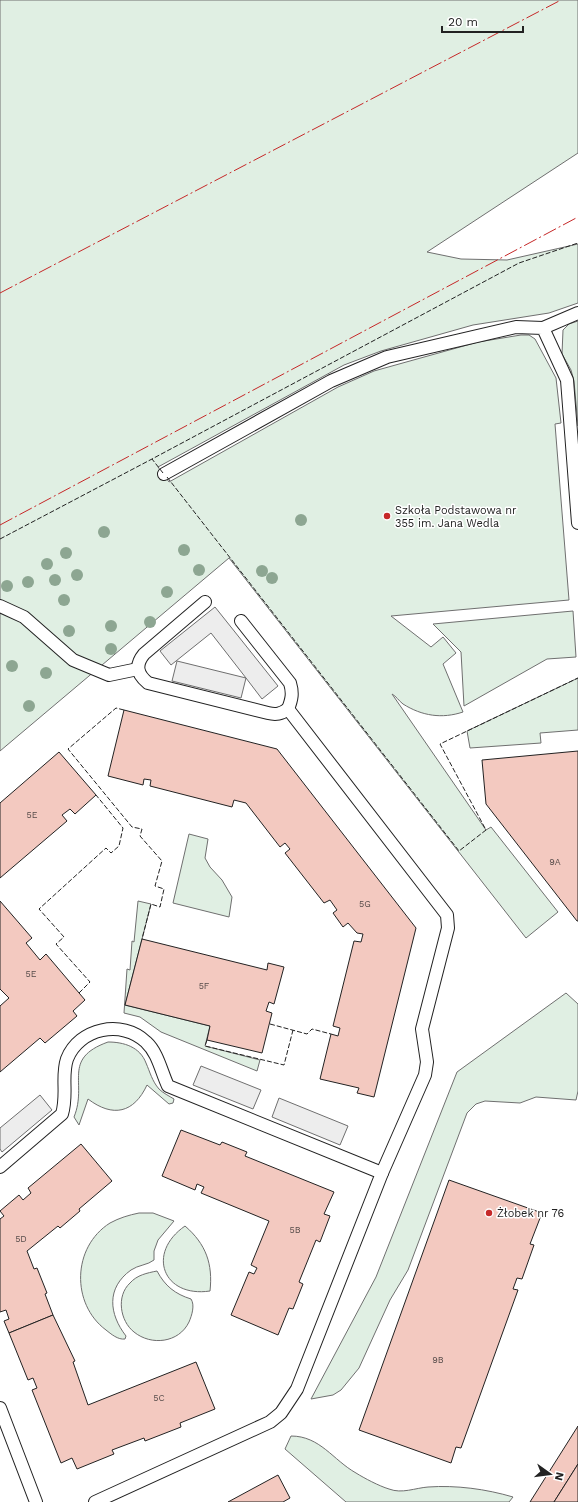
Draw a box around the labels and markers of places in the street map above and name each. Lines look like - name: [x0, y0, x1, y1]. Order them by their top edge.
- place label: Szkoła Podstawowa nr 355 im. Jana Wedla: [395, 504, 517, 530]
- marker: Szkoła Podstawowa nr 355 im. Jana Wedla: [382, 511, 392, 521]
- place label: Żłobek nr 76: [497, 1206, 565, 1220]
- marker: Żłobek nr 76: [484, 1208, 494, 1218]

